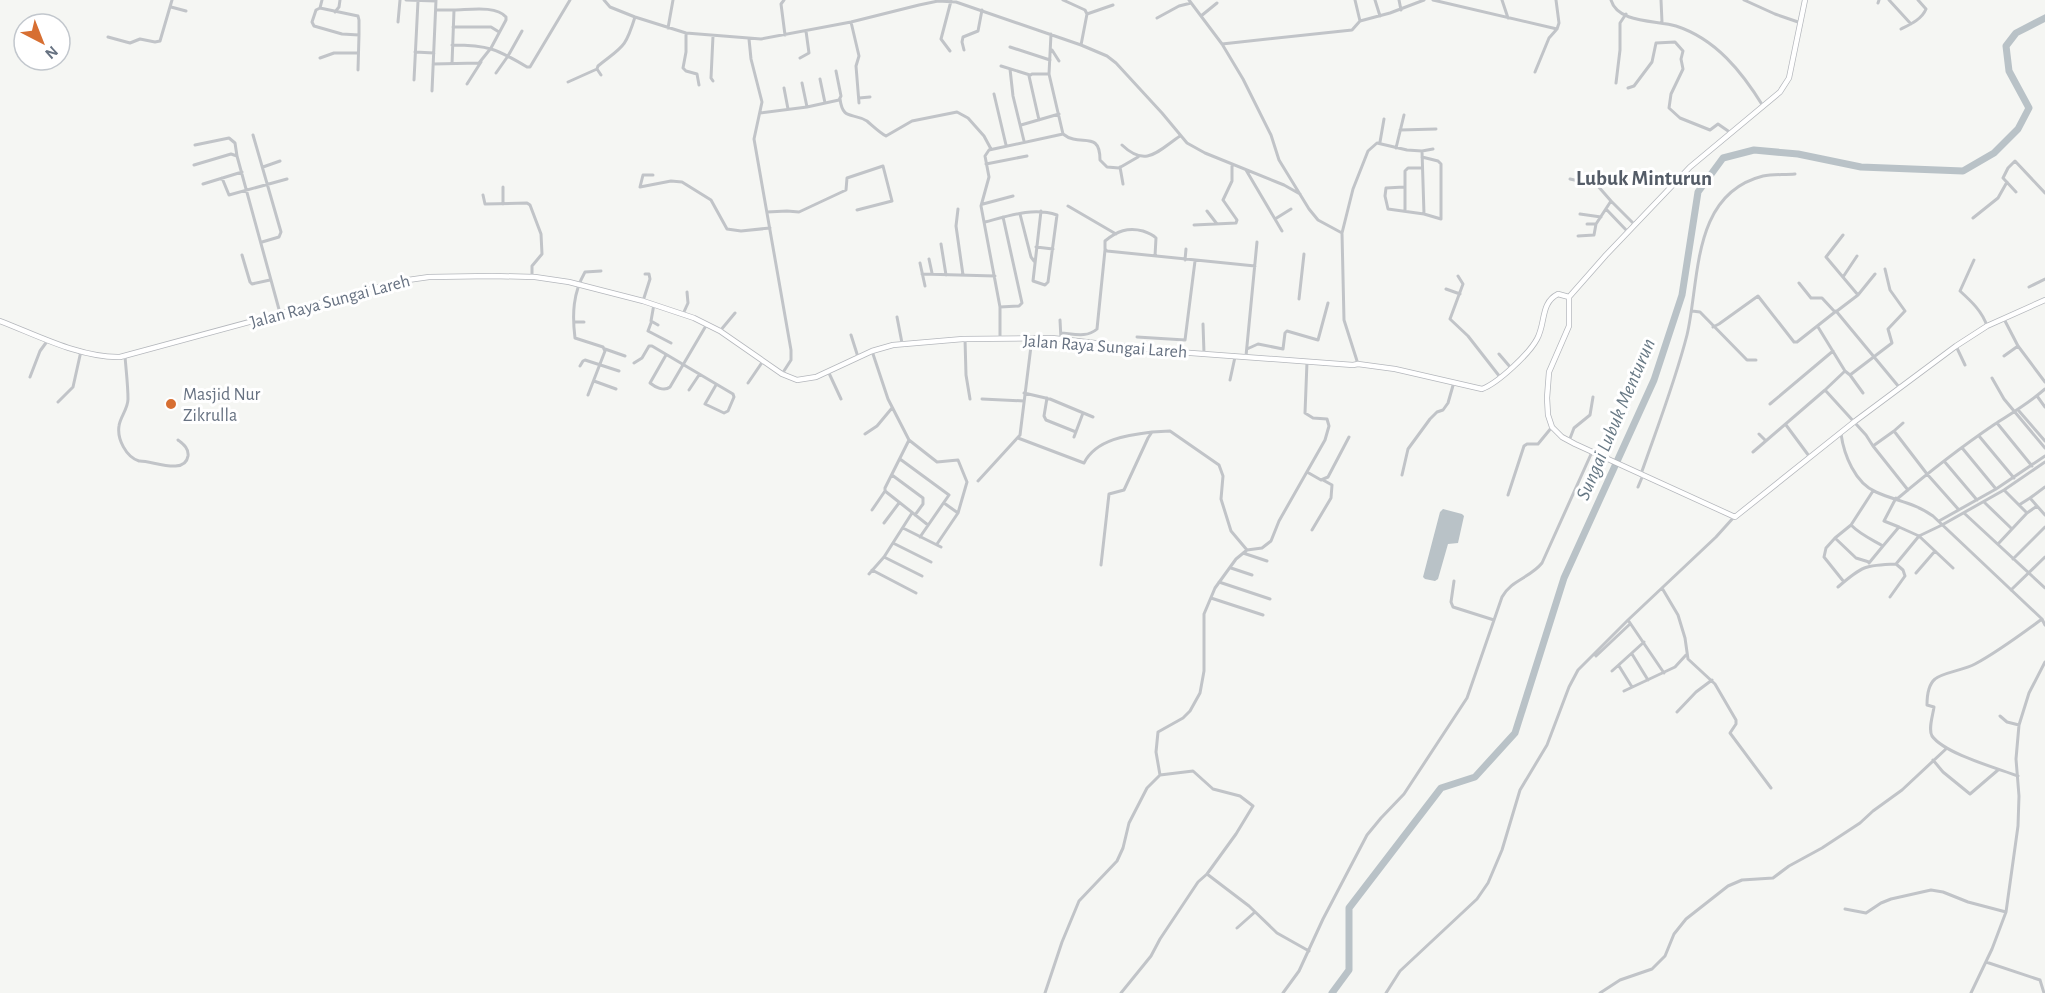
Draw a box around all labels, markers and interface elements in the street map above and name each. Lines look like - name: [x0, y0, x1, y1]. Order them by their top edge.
- north arrow: [12, 12, 72, 72]
- text: N: [42, 43, 61, 62]
- district label: Lubuk Minturun: [1576, 168, 1712, 189]
- street label: Jalan Raya Sungai Lareh: [248, 272, 412, 332]
- street label: Jalan Raya Sungai Lareh: [1022, 332, 1188, 362]
- water label: Sungai Lubuk Menturun: [1573, 336, 1659, 503]
- place label: Masjid Nur Zikrulla: [183, 386, 261, 425]
- marker: Masjid Nur Zikrulla: [164, 397, 178, 411]

